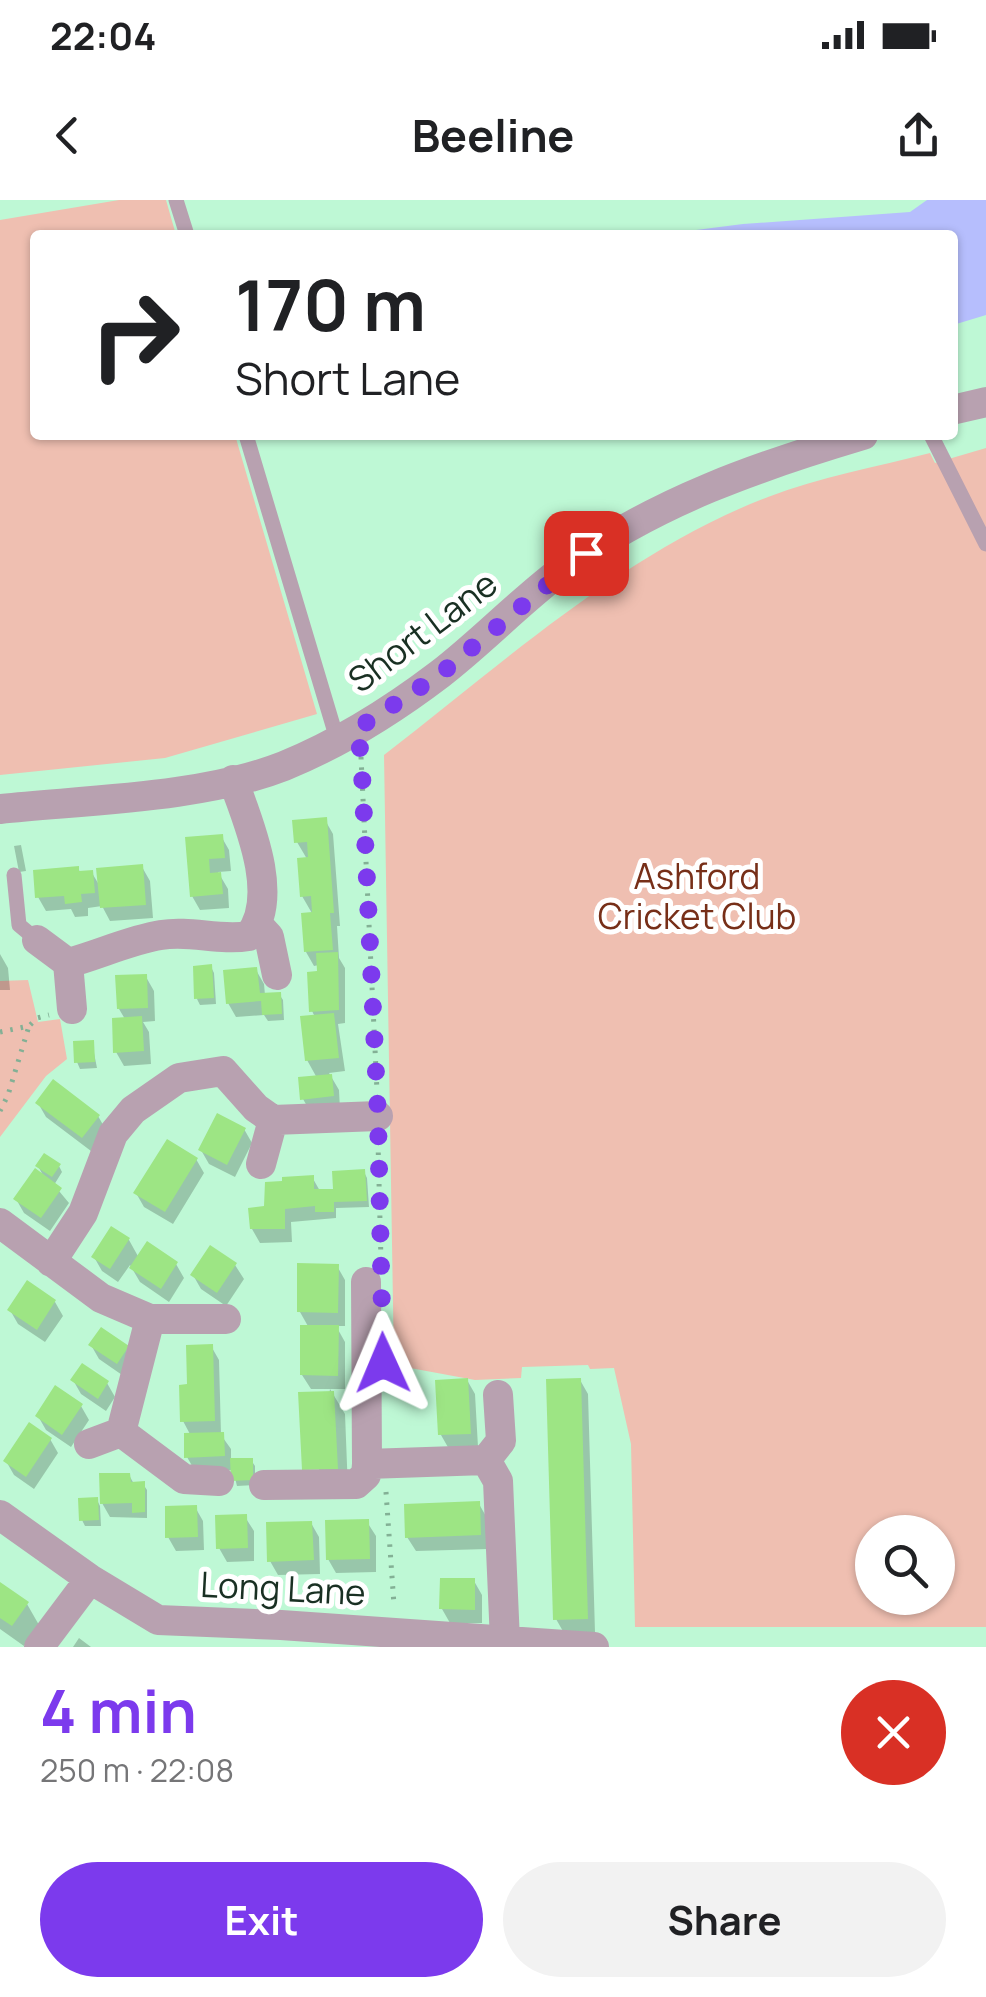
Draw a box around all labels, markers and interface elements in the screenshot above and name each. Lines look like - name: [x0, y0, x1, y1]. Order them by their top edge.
- text: 22:04: [50, 9, 156, 61]
- text: Beeline: [412, 104, 574, 166]
- icon: back: [40, 108, 95, 163]
- icon: share: [891, 108, 946, 163]
- text: 170 m: [235, 256, 426, 352]
- icon: right: [70, 270, 200, 400]
- text: Short Lane: [235, 347, 460, 409]
- pin: [544, 511, 629, 596]
- icon: arrive: [559, 526, 614, 581]
- street label: Short Lane: [338, 559, 507, 703]
- park label: Ashford Cricket Club: [598, 852, 796, 940]
- position arrow: [331, 1311, 435, 1415]
- map controls: [855, 1515, 955, 1615]
- button: search: [855, 1515, 955, 1615]
- street label: Long Lane: [199, 1560, 367, 1616]
- text: 4 min: [40, 1669, 197, 1751]
- button: close: [841, 1680, 946, 1785]
- text: 250 m · 22:08: [40, 1748, 234, 1792]
- button: Exit: [40, 1862, 483, 1977]
- button: Share: [503, 1862, 946, 1977]

